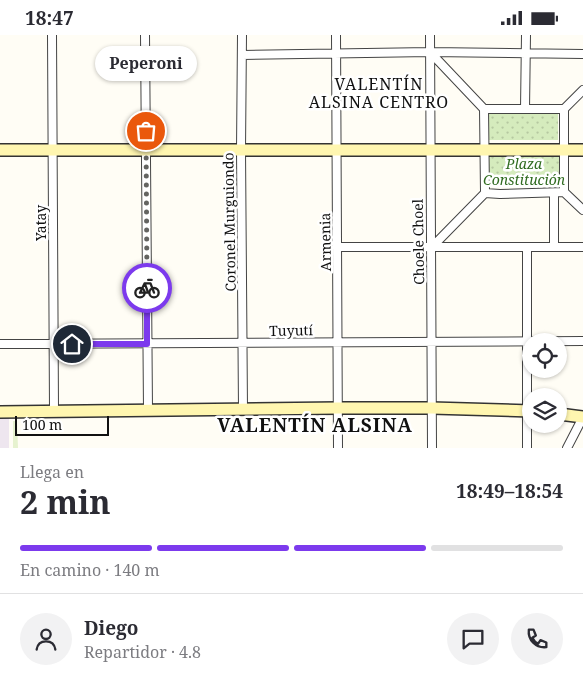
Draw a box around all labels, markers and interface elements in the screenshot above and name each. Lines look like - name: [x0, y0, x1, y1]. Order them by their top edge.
- text: 18:47: [25, 5, 74, 31]
- callout: Peperoni: [95, 46, 197, 81]
- text: Peperoni: [109, 52, 183, 74]
- district label: VALENTÍN ALSINA CENTRO: [309, 73, 449, 113]
- pin: [125, 110, 167, 152]
- icon: bag: [132, 117, 160, 145]
- street label: Coronel Murguiondo: [218, 152, 240, 292]
- park label: Plaza Constitución: [483, 154, 566, 189]
- street label: Choele Choel: [408, 198, 428, 285]
- street label: Yatay: [31, 205, 50, 242]
- street label: Armenia: [315, 212, 335, 271]
- courier: [122, 263, 172, 313]
- icon: bike: [133, 274, 161, 302]
- street label: Tuyutí: [269, 320, 314, 340]
- pin: [51, 323, 93, 365]
- icon: home: [58, 330, 86, 358]
- map controls: [522, 333, 567, 433]
- button: locate: [522, 333, 567, 378]
- button: layers: [522, 388, 567, 433]
- district label: VALENTÍN ALSINA: [217, 412, 413, 438]
- scale bar: [15, 413, 109, 436]
- text: 100 m: [22, 415, 62, 434]
- text: Llega en: [20, 461, 84, 483]
- text: 18:49–18:54: [456, 478, 563, 504]
- text: 2 min: [20, 480, 111, 523]
- text: En camino · 140 m: [20, 559, 160, 581]
- button: person: [20, 613, 72, 665]
- button: chat: [447, 613, 499, 665]
- button: phone: [511, 613, 563, 665]
- text: Diego: [84, 615, 138, 641]
- text: Repartidor · 4.8: [84, 641, 201, 663]

